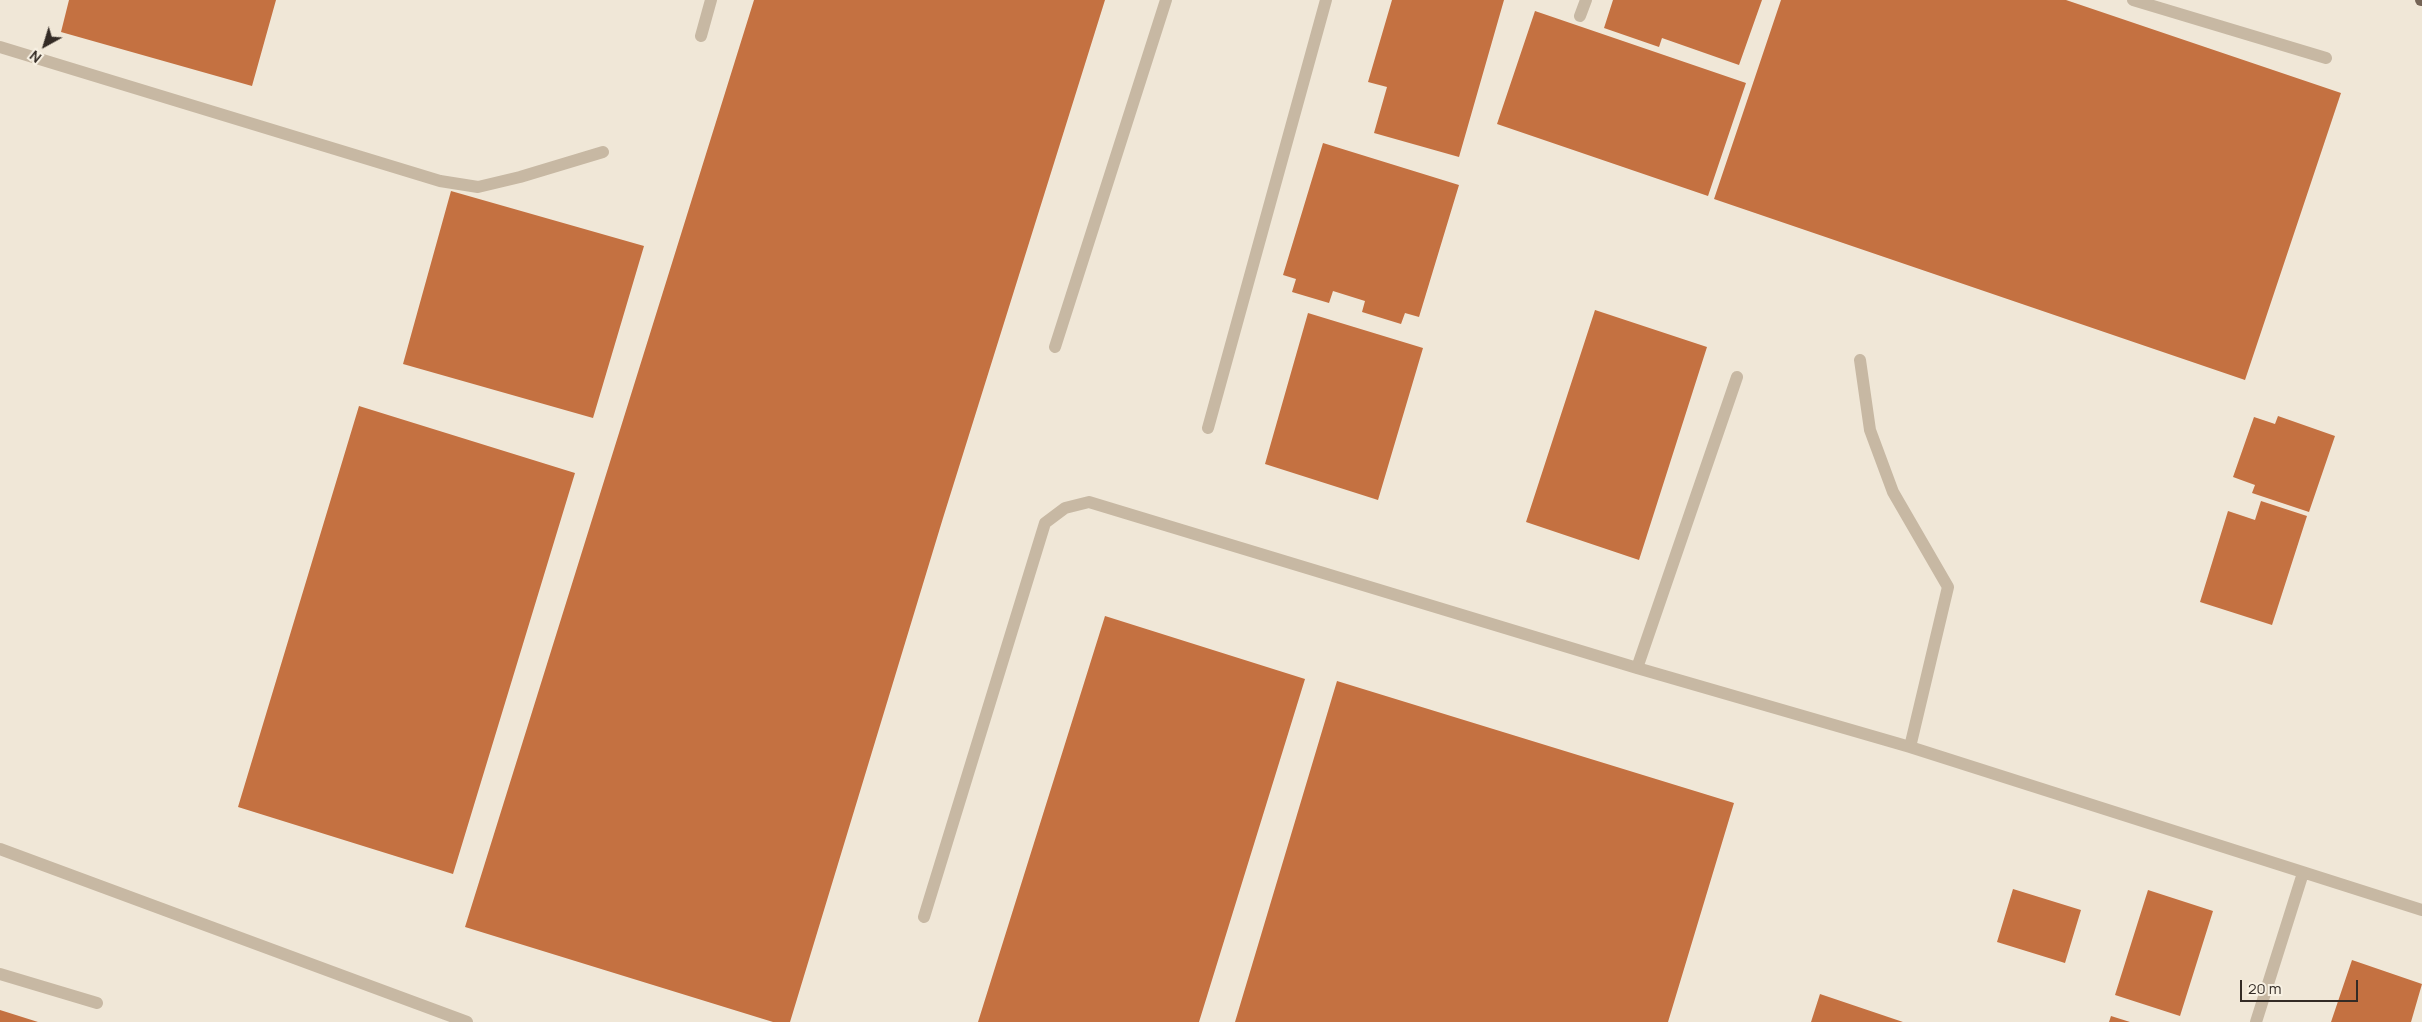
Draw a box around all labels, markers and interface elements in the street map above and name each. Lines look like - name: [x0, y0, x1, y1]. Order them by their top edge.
- north arrow: [20, 20, 70, 70]
- text: N: [25, 46, 45, 68]
- scale bar: [2242, 970, 2360, 1002]
- text: 20 m: [2248, 978, 2281, 999]

